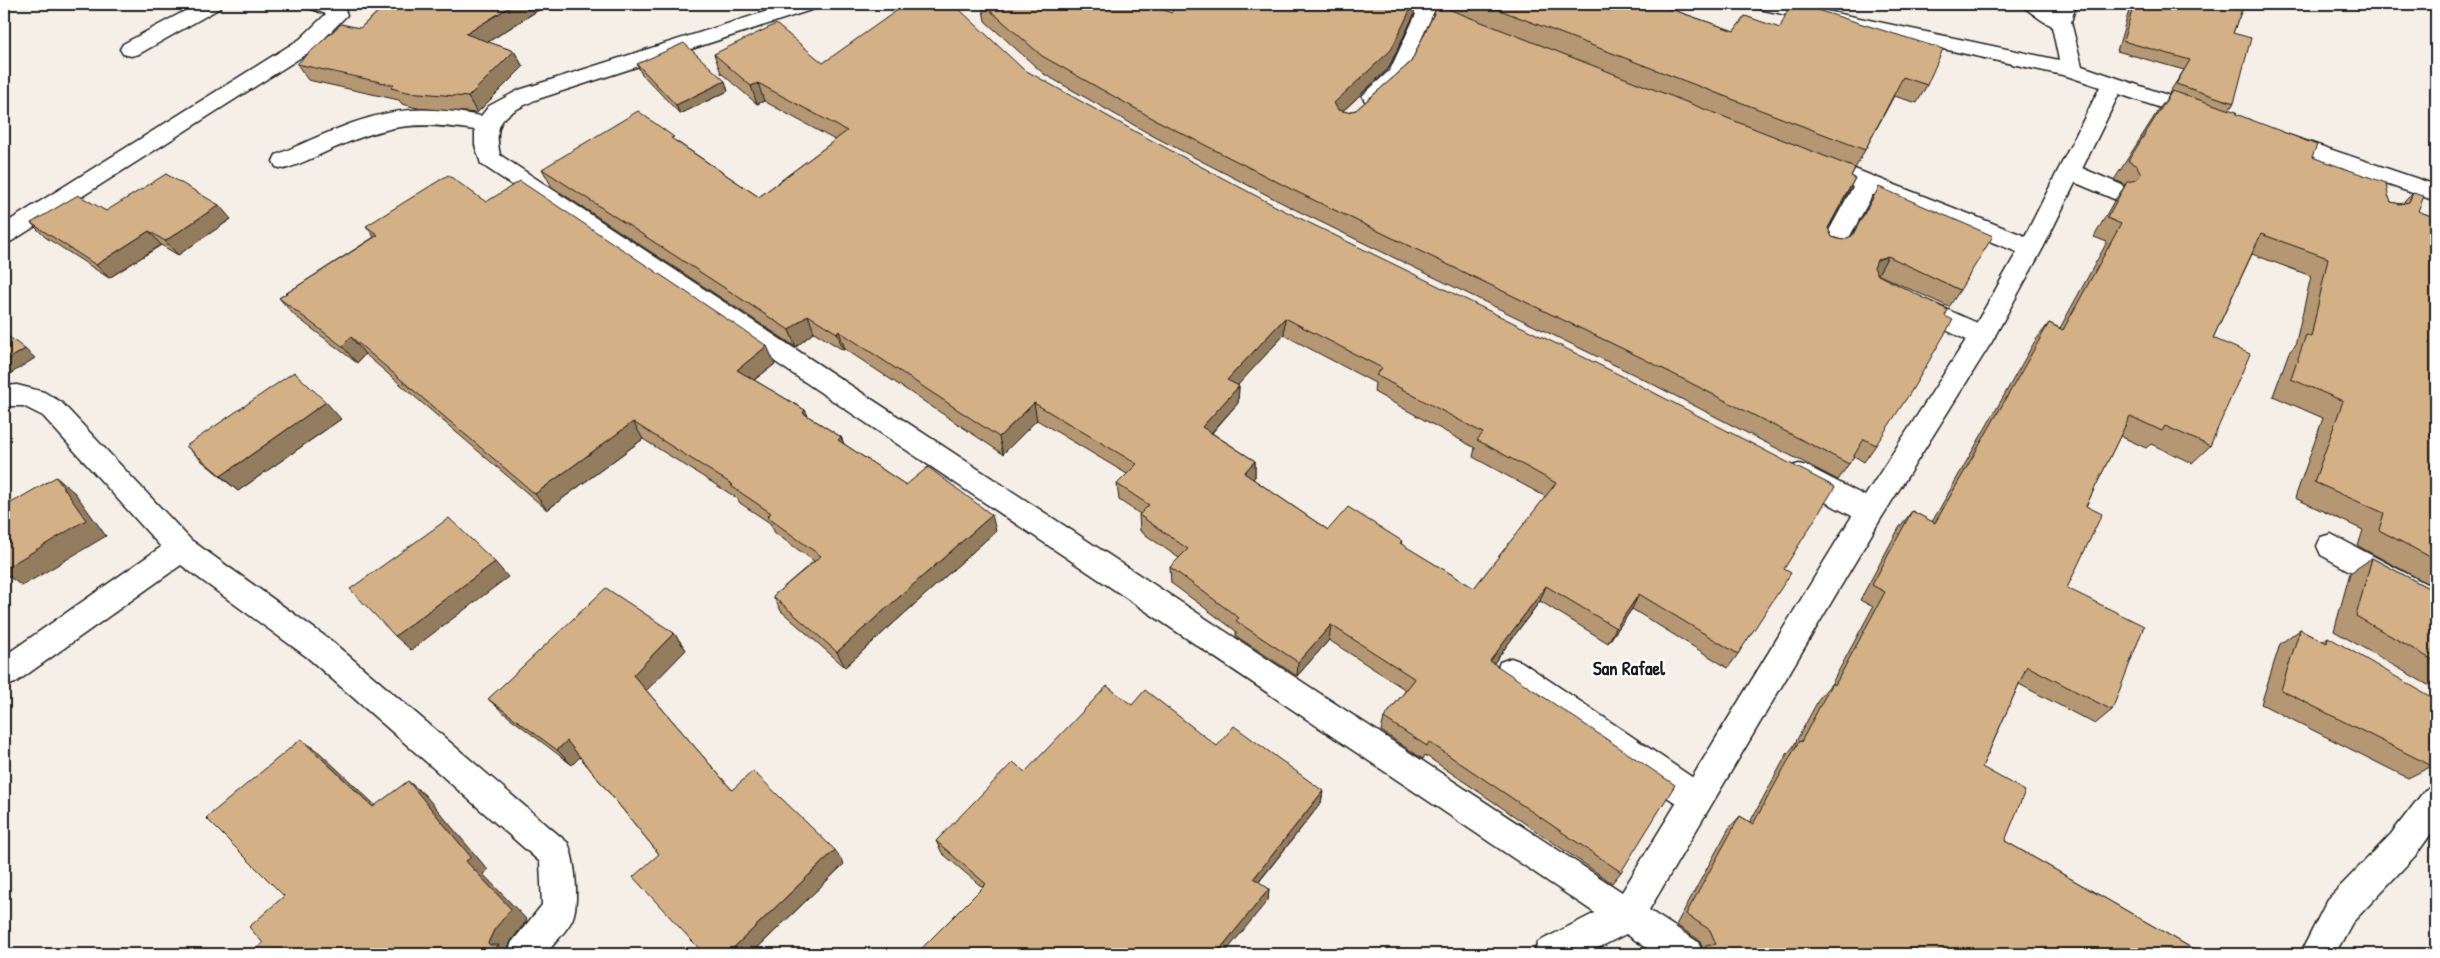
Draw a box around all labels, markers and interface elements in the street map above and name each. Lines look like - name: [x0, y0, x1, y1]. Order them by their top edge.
- district label: San Rafael: [1593, 655, 1666, 681]

